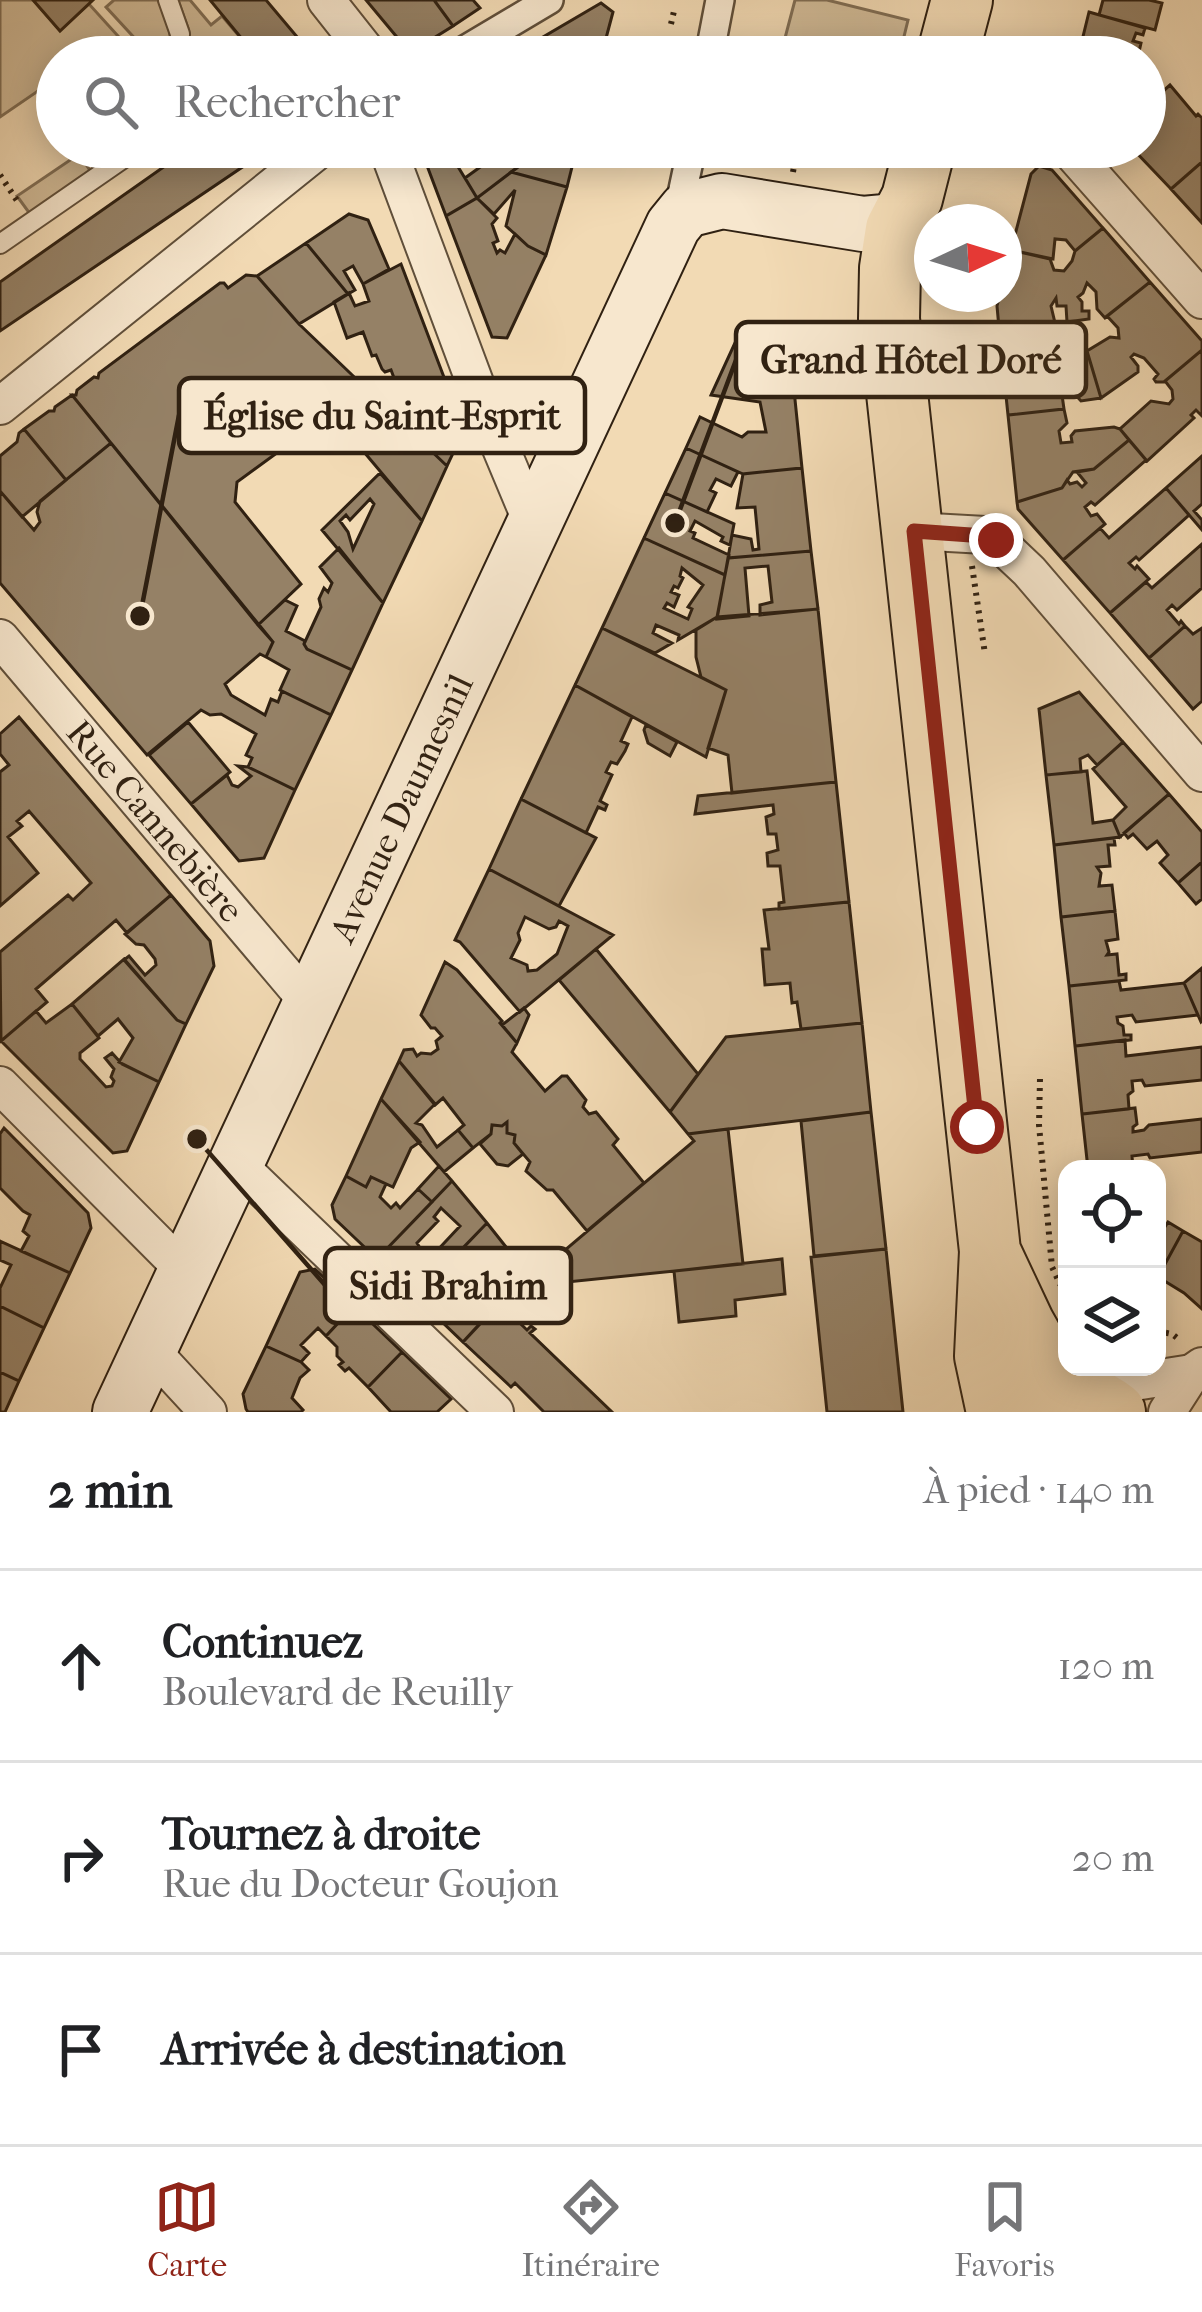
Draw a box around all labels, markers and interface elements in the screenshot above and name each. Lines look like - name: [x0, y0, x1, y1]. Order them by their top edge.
- search box: [36, 36, 1166, 168]
- icon: search: [78, 69, 144, 135]
- text: Rechercher: [174, 76, 400, 129]
- north arrow: [914, 204, 1022, 312]
- callout: Grand Hôtel Doré: [736, 322, 1086, 397]
- text: Grand Hôtel Doré: [760, 337, 1062, 383]
- callout: Église du Saint-Esprit: [179, 378, 585, 453]
- text: Église du Saint-Esprit: [203, 391, 562, 439]
- route end: [969, 513, 1023, 567]
- street label: Avenue Daumesnil: [320, 668, 482, 951]
- street label: Rue Cannebière: [58, 712, 252, 931]
- route start: [950, 1100, 1004, 1154]
- map controls: [1058, 1160, 1166, 1376]
- button: locate: [1058, 1160, 1166, 1268]
- callout: Sidi Brahim: [325, 1248, 571, 1323]
- text: Sidi Brahim: [349, 1263, 548, 1309]
- button: layers: [1058, 1268, 1166, 1376]
- text: 2 min: [48, 1460, 172, 1520]
- text: À pied · 140 m: [924, 1467, 1154, 1513]
- text: Continuez: [162, 1616, 363, 1669]
- icon: ahead: [48, 1633, 114, 1699]
- text: 120 m: [1058, 1643, 1154, 1689]
- text: Boulevard de Reuilly: [162, 1669, 512, 1715]
- text: Tournez à droite: [162, 1808, 481, 1861]
- icon: right: [48, 1825, 114, 1891]
- text: 20 m: [1072, 1835, 1154, 1881]
- text: Rue du Docteur Goujon: [162, 1861, 559, 1907]
- icon: arrive: [48, 2017, 114, 2083]
- text: Arrivée à destination: [162, 2023, 566, 2076]
- tab: Carte: [147, 2174, 227, 2285]
- tab: Itinéraire: [521, 2174, 660, 2285]
- tab: Favoris: [954, 2174, 1055, 2285]

